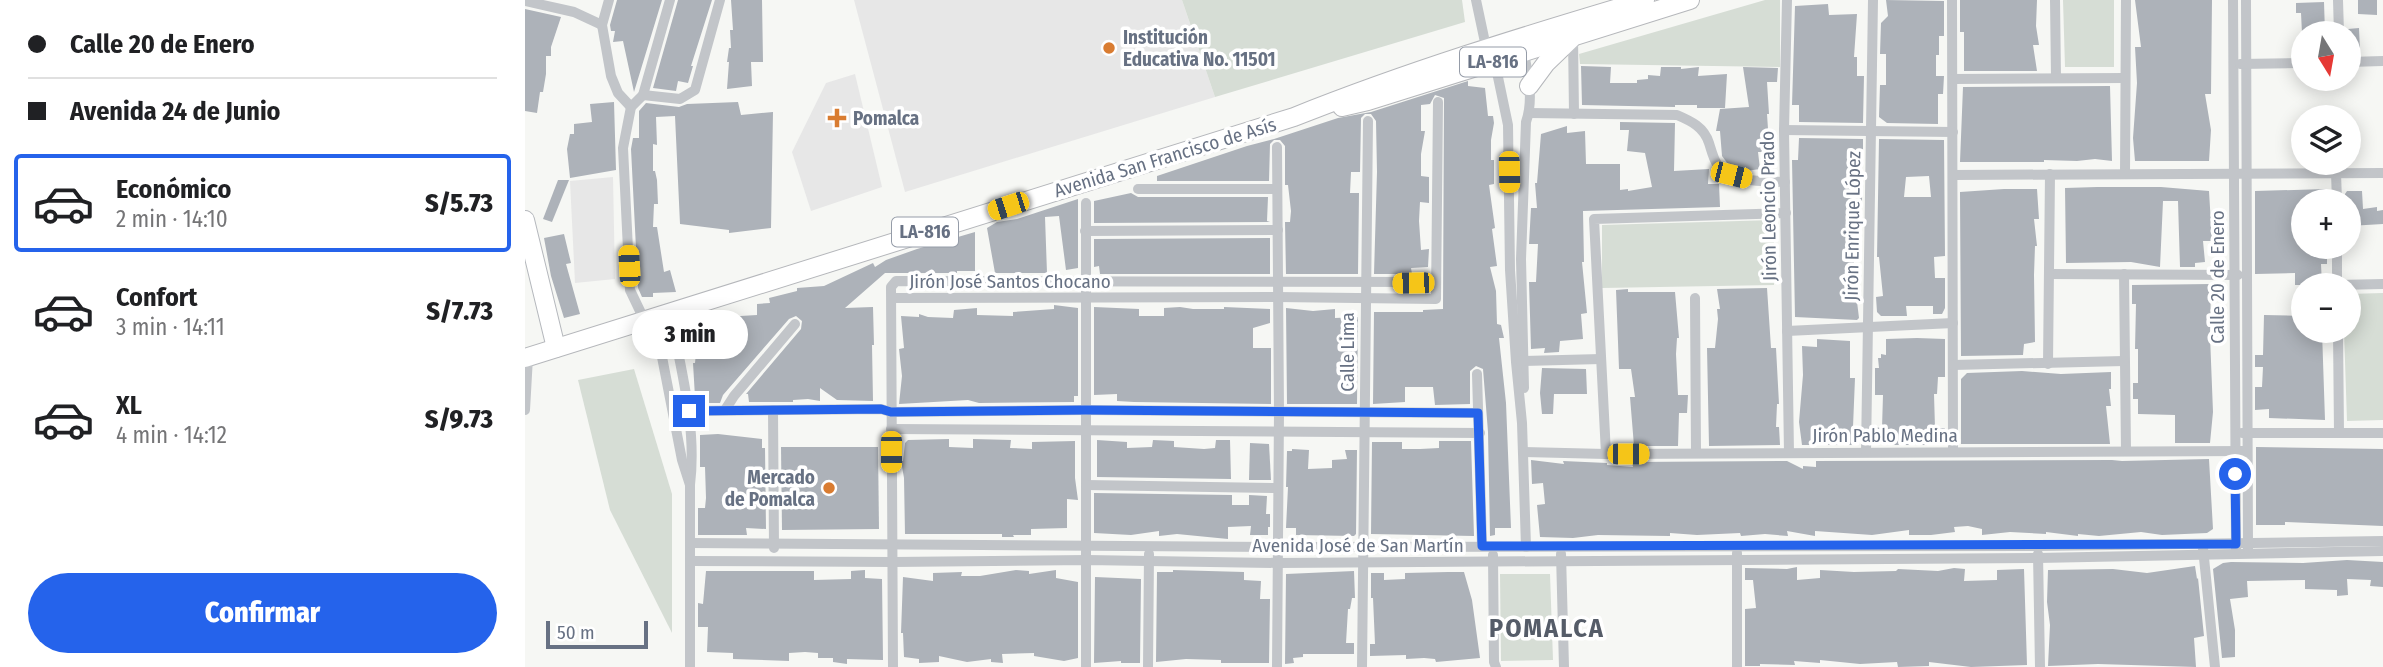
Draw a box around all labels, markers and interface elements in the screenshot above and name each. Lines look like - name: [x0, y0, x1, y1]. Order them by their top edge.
- north arrow: [2291, 21, 2361, 91]
- map controls: [2291, 21, 2361, 343]
- place label: Institución Educativa No. 11501: [1123, 26, 1276, 71]
- text: Calle 20 de Enero: [70, 29, 255, 60]
- marker: Institución Educativa No. 11501: [1101, 40, 1117, 56]
- road number: LA-816: [1460, 48, 1526, 76]
- text: Avenida 24 de Junio: [70, 96, 281, 127]
- button: layers: [2291, 105, 2361, 175]
- place label: Pomalca: [853, 107, 919, 130]
- marker: Pomalca: [827, 108, 847, 128]
- street label: Avenida San Francisco de Asís: [1051, 113, 1279, 202]
- street label: Jirón Leoncio Prado: [1756, 131, 1781, 281]
- car: [1499, 151, 1520, 193]
- street label: Jirón Enrique López: [1840, 151, 1865, 301]
- car: [1709, 160, 1754, 190]
- icon: car: [32, 172, 95, 235]
- text: Económico: [116, 174, 231, 205]
- text: S/5.73: [425, 188, 493, 219]
- button: +: [2291, 189, 2361, 259]
- car: [985, 190, 1032, 222]
- text: 2 min · 14:10: [116, 205, 228, 233]
- street label: Calle 20 de Enero: [2206, 210, 2229, 344]
- road number: LA-816: [892, 218, 958, 246]
- car: [618, 244, 641, 288]
- street label: Jirón José Santos Chocano: [909, 270, 1111, 293]
- car: [1392, 272, 1435, 294]
- button: −: [2291, 273, 2361, 343]
- icon: car: [32, 280, 95, 343]
- text: Confort: [116, 282, 197, 313]
- text: S/7.73: [426, 296, 493, 327]
- callout: 3 min: [631, 310, 747, 358]
- street label: Calle Lima: [1336, 312, 1359, 392]
- text: 3 min · 14:11: [116, 313, 225, 341]
- text: 3 min: [664, 320, 716, 348]
- icon: car: [32, 388, 95, 451]
- text: XL: [116, 390, 142, 421]
- route end: [673, 395, 705, 427]
- text: S/9.73: [425, 404, 493, 435]
- text: 4 min · 14:12: [116, 421, 227, 449]
- street label: Jirón Pablo Medina: [1812, 424, 1958, 447]
- car: [881, 431, 902, 473]
- car: [1608, 444, 1650, 465]
- route start: [2219, 458, 2251, 490]
- place label: Mercado de Pomalca: [725, 466, 815, 511]
- marker: Mercado de Pomalca: [821, 480, 837, 496]
- street label: Avenida José de San Martín: [1252, 534, 1464, 557]
- button: Confirmar: [28, 573, 497, 653]
- district label: POMALCA: [1489, 613, 1605, 644]
- scale bar: [546, 618, 647, 650]
- text: 50 m: [557, 621, 595, 644]

